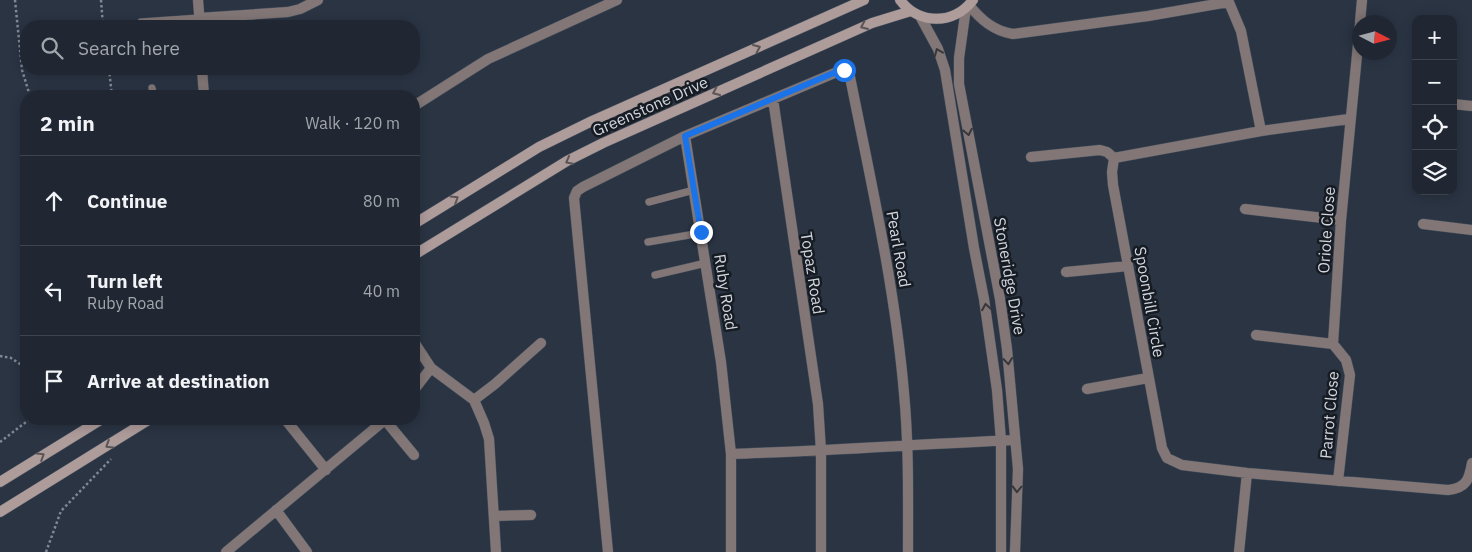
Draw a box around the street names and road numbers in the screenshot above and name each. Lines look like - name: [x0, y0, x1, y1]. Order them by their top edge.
- street label: Greenstone Drive: [589, 71, 711, 140]
- street label: Oriole Close: [1313, 186, 1339, 274]
- street label: Pearl Road: [882, 209, 916, 289]
- street label: Stoneridge Drive: [990, 216, 1030, 336]
- street label: Topaz Road: [797, 231, 829, 315]
- street label: Spoonbill Circle: [1130, 245, 1170, 359]
- street label: Ruby Road: [710, 252, 742, 332]
- street label: Parrot Close: [1315, 370, 1343, 460]

